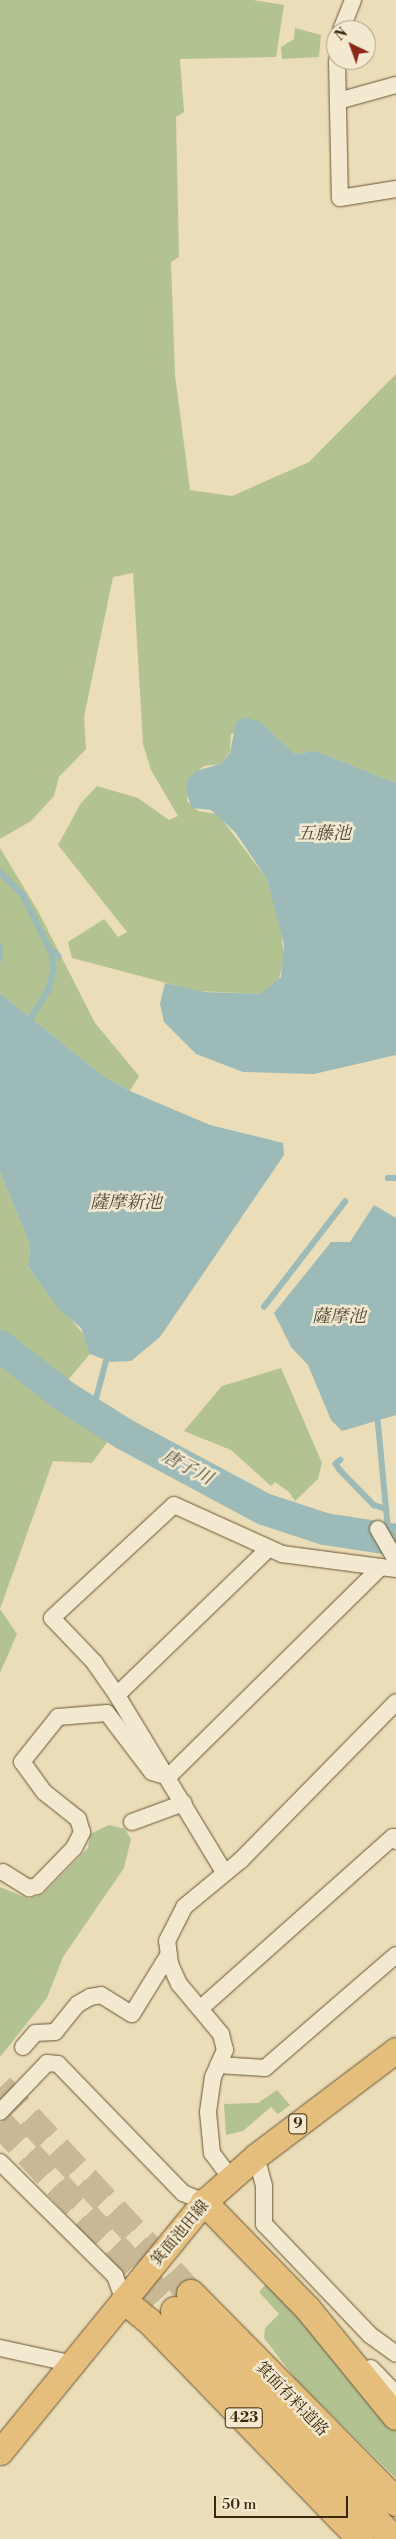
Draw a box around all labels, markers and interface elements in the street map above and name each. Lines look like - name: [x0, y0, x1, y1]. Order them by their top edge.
- north arrow: [326, 20, 376, 70]
- text: N: [331, 24, 352, 45]
- water label: 五藤池: [297, 823, 351, 845]
- water label: 薩摩新池: [90, 1192, 162, 1214]
- water label: 薩摩池: [312, 1306, 366, 1328]
- water label: 唐子川: [158, 1446, 216, 1490]
- road number: 9: [288, 2112, 308, 2136]
- street label: 箕面池田線: [147, 2196, 213, 2270]
- street label: 箕面有料道路: [252, 2358, 332, 2440]
- road number: 423: [224, 2406, 264, 2430]
- scale bar: [216, 2486, 350, 2518]
- text: 50 m: [222, 2495, 256, 2514]

